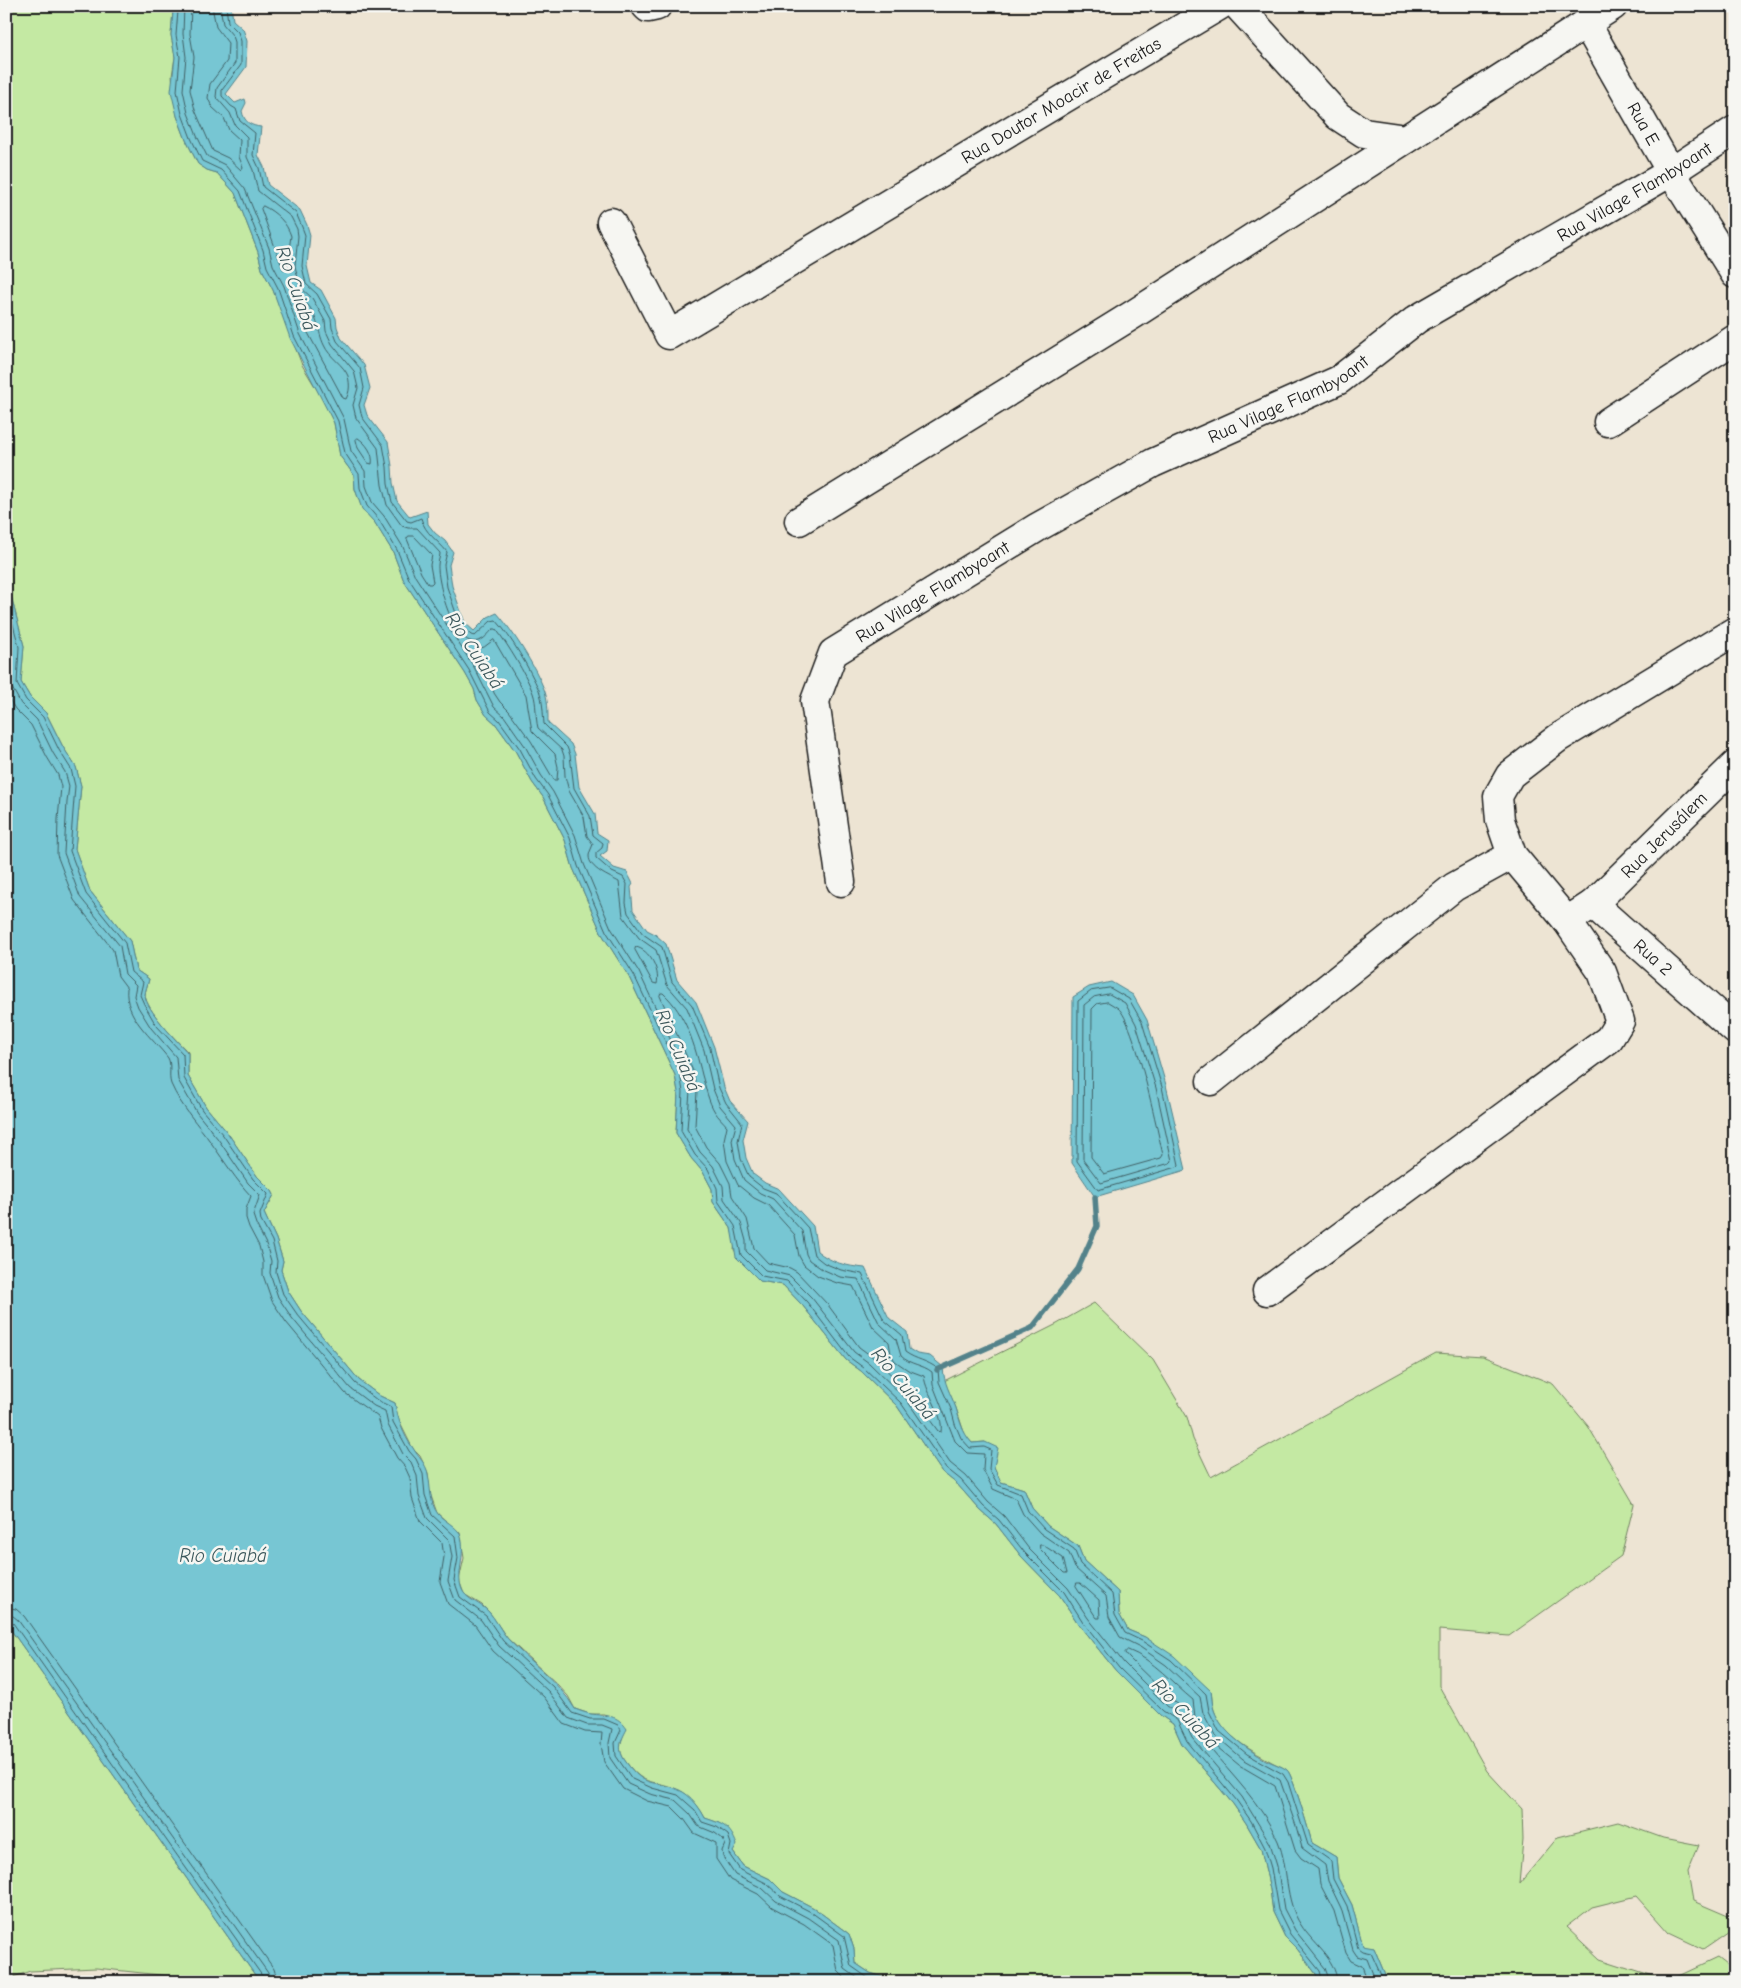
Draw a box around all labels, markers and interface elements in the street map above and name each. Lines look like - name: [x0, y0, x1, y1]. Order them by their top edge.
- street label: Rua Doutor Moacir de Freitas: [958, 33, 1165, 169]
- street label: Rua E: [1623, 99, 1664, 149]
- street label: Rua Vilage Flambyoant: [1554, 137, 1717, 247]
- water label: Rio Cuiabá: [271, 243, 321, 334]
- street label: Rua Vilage Flambyoant: [1205, 350, 1373, 448]
- street label: Rua Vilage Flambyoant: [852, 537, 1014, 647]
- water label: Rio Cuiabá: [441, 608, 508, 693]
- street label: Rua Jerusálem: [1617, 788, 1712, 883]
- street label: Rua 2: [1629, 935, 1676, 980]
- water label: Rio Cuiabá: [651, 1006, 705, 1095]
- water label: Rio Cuiabá: [867, 1343, 940, 1424]
- water label: Rio Cuiabá: [179, 1545, 267, 1567]
- water label: Rio Cuiabá: [1147, 1674, 1223, 1753]

